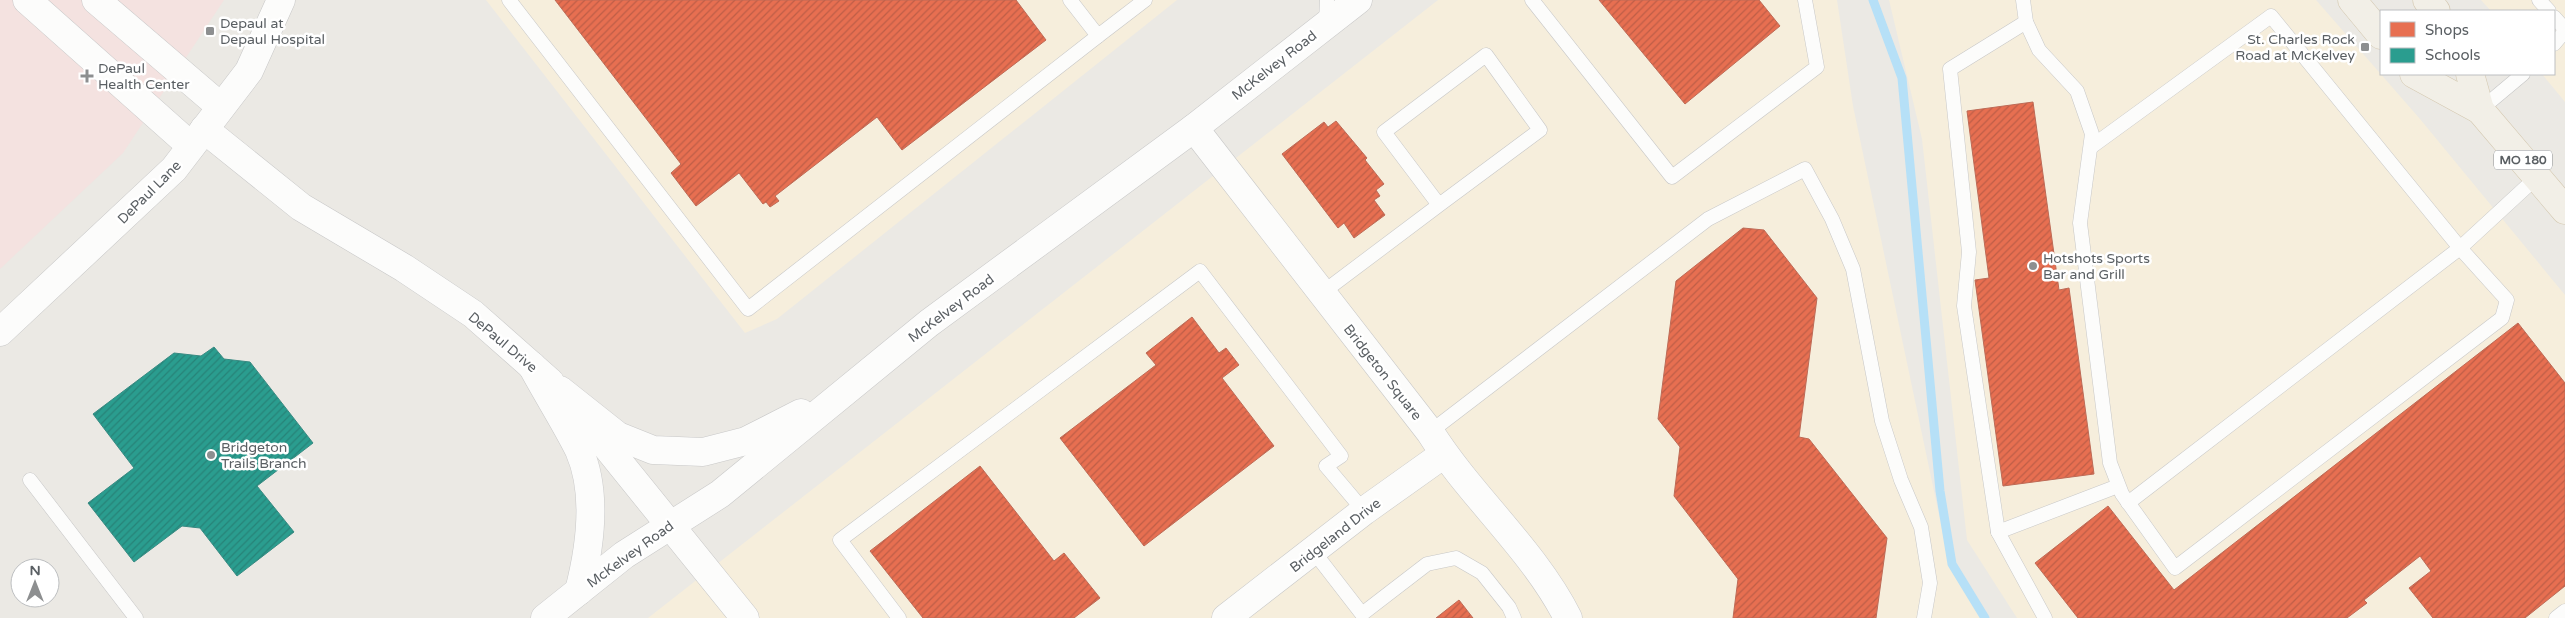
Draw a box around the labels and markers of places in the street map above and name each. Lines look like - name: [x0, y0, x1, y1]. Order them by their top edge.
- place label: Depaul at Depaul Hospital: [220, 15, 325, 48]
- marker: Depaul at Depaul Hospital: [204, 25, 216, 37]
- place label: St. Charles Rock Road at McKelvey: [2235, 31, 2355, 64]
- marker: St. Charles Rock Road at McKelvey: [2359, 41, 2371, 53]
- place label: DePaul Health Center: [98, 60, 190, 93]
- marker: DePaul Health Center: [80, 69, 94, 83]
- place label: Hotshots Sports Bar and Grill: [2043, 250, 2150, 283]
- marker: Hotshots Sports Bar and Grill: [2027, 260, 2039, 272]
- place label: Bridgeton Trails Branch: [221, 439, 307, 472]
- marker: Bridgeton Trails Branch: [205, 449, 217, 461]

